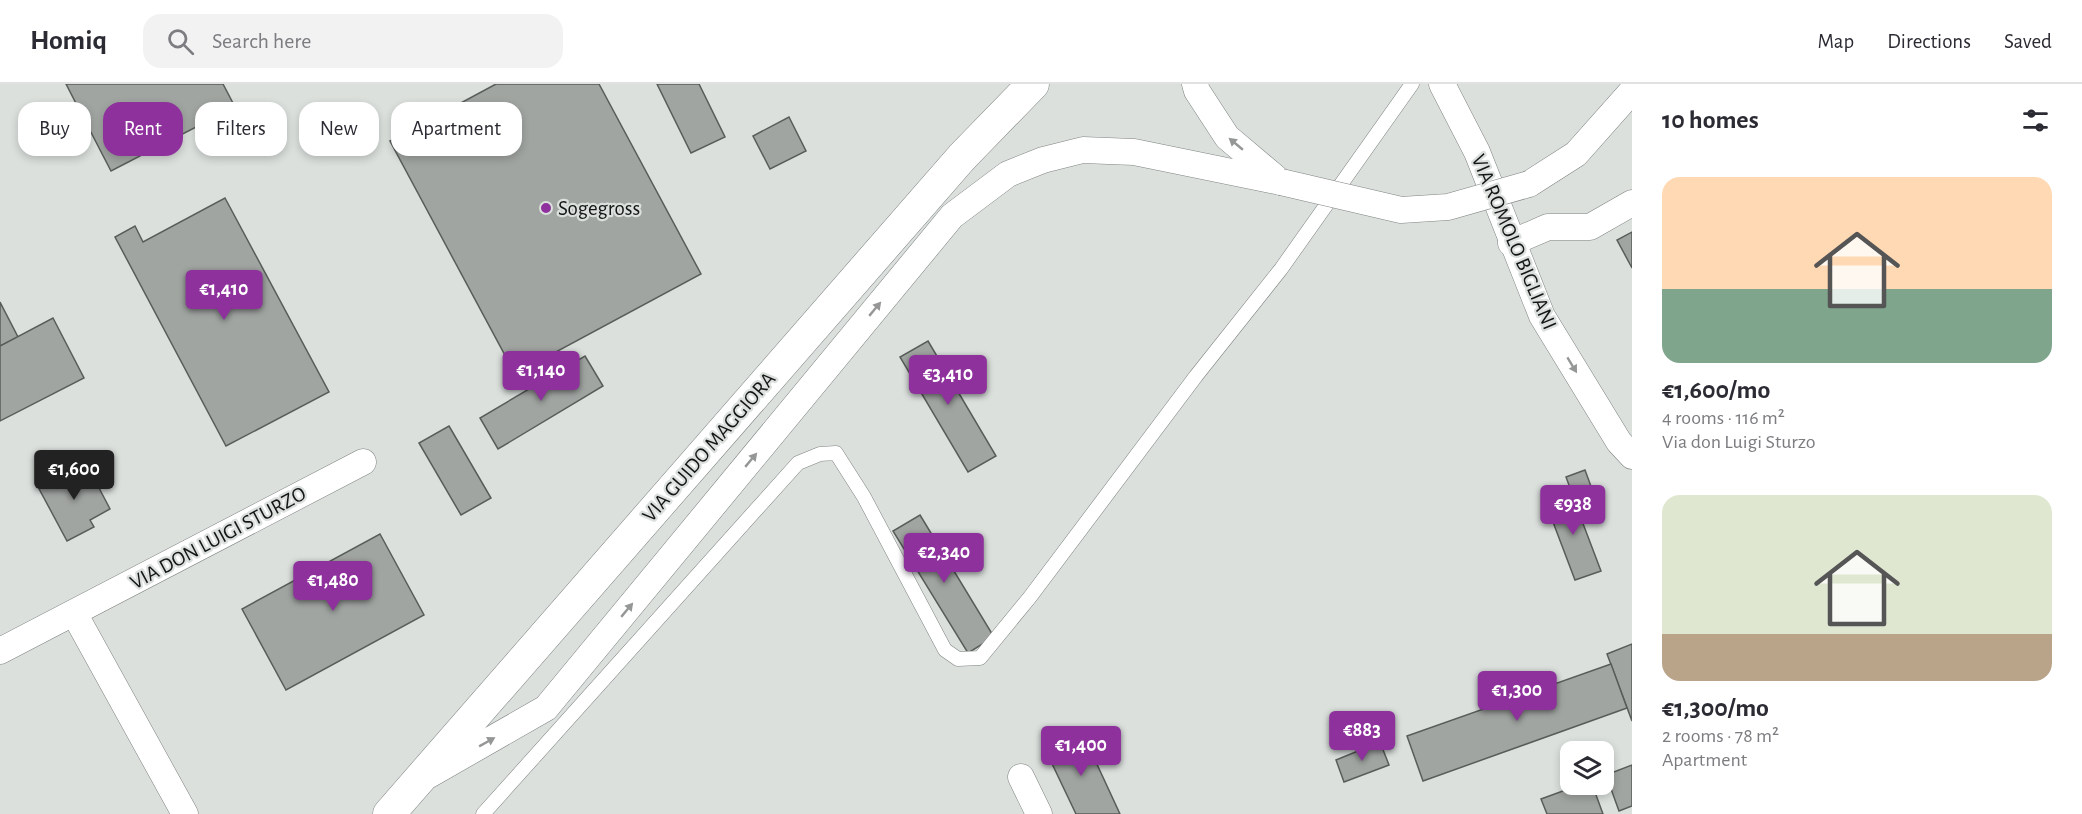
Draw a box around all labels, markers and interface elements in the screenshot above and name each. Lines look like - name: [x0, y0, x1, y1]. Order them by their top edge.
- search box: [143, 14, 563, 68]
- icon: search: [164, 25, 197, 58]
- text: Homiq: [30, 27, 107, 55]
- text: Search here: [212, 30, 312, 52]
- text: Map: [1818, 31, 1854, 52]
- text: Directions: [1887, 31, 1971, 52]
- text: Saved: [2004, 31, 2052, 52]
- chip: Buy: [18, 102, 91, 156]
- chip: Rent: [103, 102, 183, 156]
- chip: Filters: [195, 102, 287, 156]
- chip: New: [299, 102, 379, 156]
- chip: Apartment: [391, 102, 522, 156]
- icon: filters: [2019, 104, 2052, 137]
- text: 10 homes: [1662, 107, 1759, 133]
- one-way arrow: [1228, 138, 1244, 151]
- street label: VIA ROMOLO BIGLIANI: [1468, 151, 1560, 333]
- place label: Sogegross: [558, 198, 640, 219]
- marker: Sogegross: [539, 201, 553, 215]
- icon: home: [1803, 216, 1911, 324]
- pin: €1,410: [175, 270, 273, 321]
- text: €1,410: [200, 279, 248, 299]
- one-way arrow: [869, 302, 881, 317]
- pin: €1,140: [492, 351, 590, 402]
- pin: €3,410: [899, 355, 997, 406]
- one-way arrow: [1567, 357, 1578, 373]
- text: €1,140: [517, 360, 565, 380]
- text: €3,410: [923, 364, 973, 384]
- street label: VIA GUIDO MAGGIORA: [638, 368, 780, 526]
- text: €1,600/mo: [1662, 377, 1770, 403]
- text: 4 rooms · 116 m²: [1662, 408, 1785, 428]
- text: Via don Luigi Sturzo: [1662, 432, 1816, 452]
- pin: €1,600: [25, 450, 123, 501]
- one-way arrow: [745, 452, 758, 468]
- text: €1,600: [48, 459, 100, 479]
- street label: VIA DON LUIGI STURZO: [127, 483, 309, 593]
- pin: €938: [1537, 485, 1609, 536]
- text: €938: [1554, 494, 1592, 514]
- pin: €2,340: [895, 533, 993, 584]
- icon: home: [1803, 534, 1911, 642]
- text: €2,340: [918, 542, 970, 562]
- pin: €1,480: [284, 561, 382, 612]
- text: €1,480: [307, 570, 359, 590]
- one-way arrow: [621, 602, 634, 618]
- pin: €1,300: [1468, 671, 1566, 722]
- text: €1,300: [1492, 680, 1542, 700]
- text: €1,300/mo: [1662, 695, 1769, 721]
- pin: €883: [1326, 711, 1398, 762]
- text: €883: [1343, 720, 1381, 740]
- pin: €1,400: [1032, 726, 1130, 777]
- text: 2 rooms · 78 m²: [1662, 726, 1779, 746]
- text: €1,400: [1055, 735, 1107, 755]
- one-way arrow: [479, 737, 496, 747]
- map controls: [1560, 741, 1614, 795]
- button: layers: [1560, 741, 1614, 795]
- text: Apartment: [1662, 750, 1747, 770]

